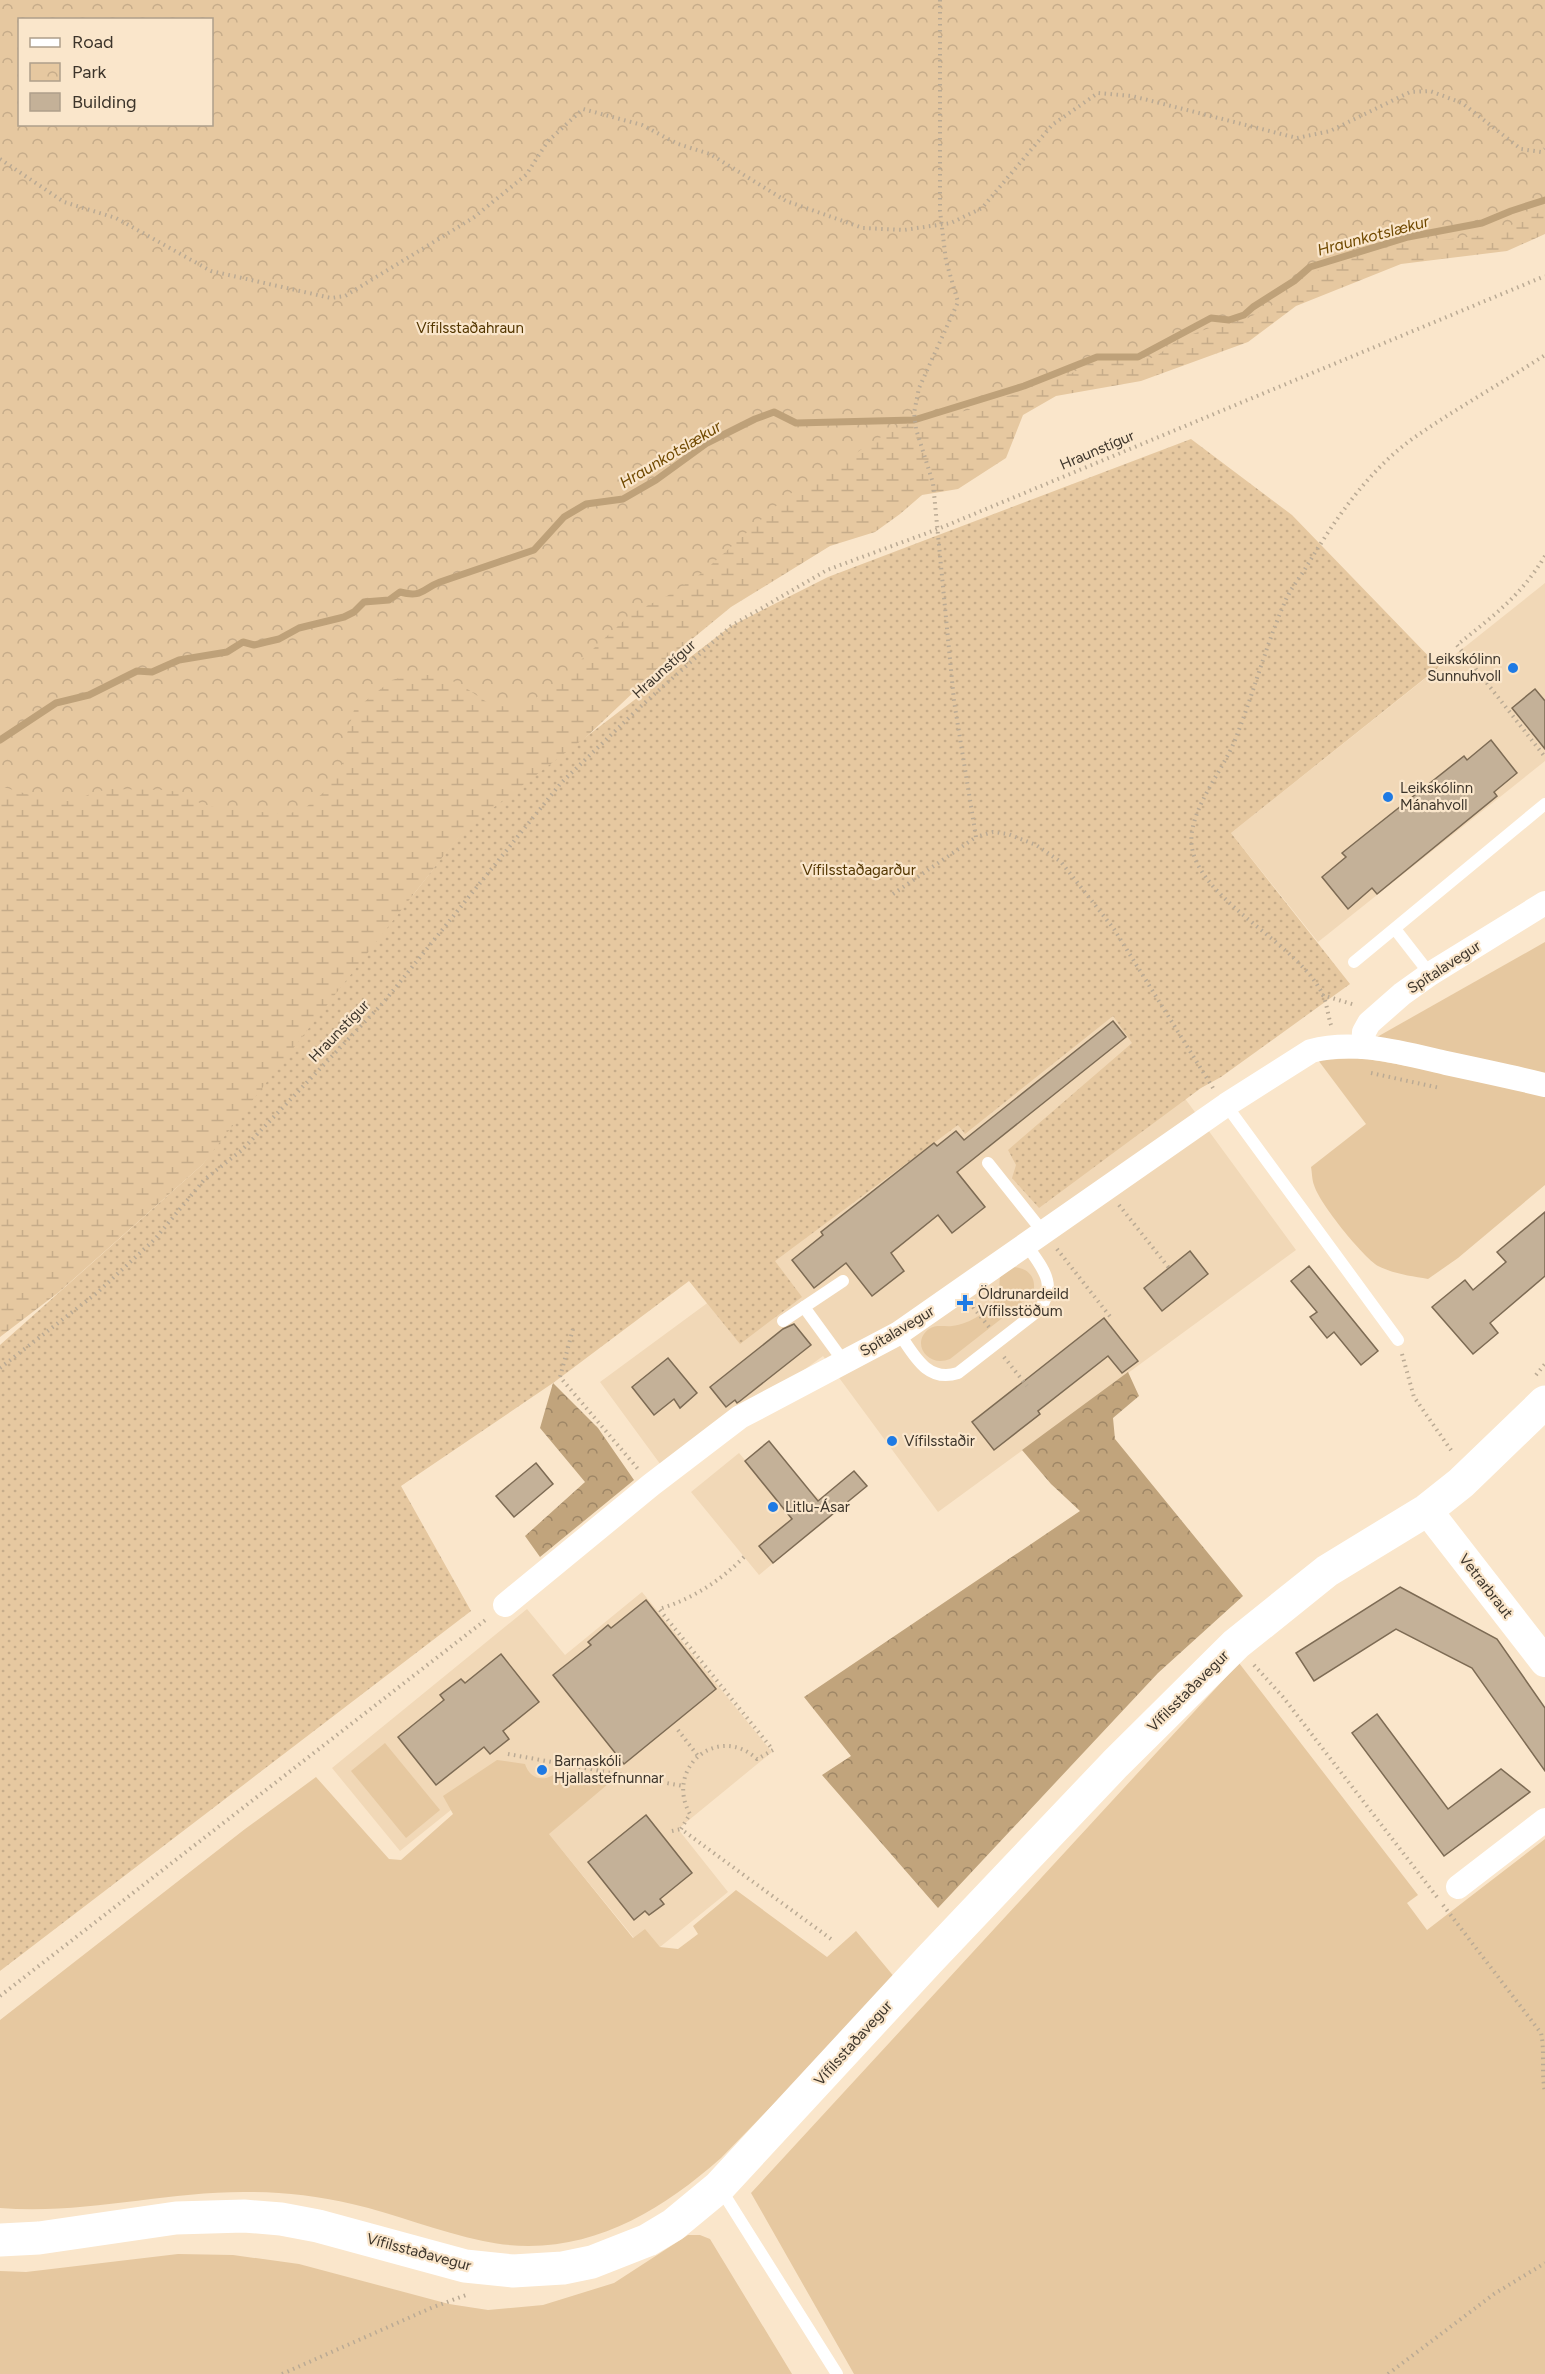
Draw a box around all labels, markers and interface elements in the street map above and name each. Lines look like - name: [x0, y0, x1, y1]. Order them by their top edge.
- legend: [18, 18, 213, 126]
- text: Road: [72, 31, 113, 53]
- text: Park: [72, 61, 107, 83]
- text: Building: [72, 91, 137, 113]
- water label: Hraunkotslækur: [1315, 211, 1432, 260]
- park label: Vífilsstaðahraun: [416, 319, 524, 337]
- water label: Hraunkotslækur: [616, 416, 725, 492]
- street label: Hraunstígur: [1057, 426, 1137, 474]
- street label: Hraunstígur: [629, 636, 699, 702]
- place label: Leikskólinn Sunnuhvoll: [1427, 650, 1501, 685]
- marker: Leikskólinn Sunnuhvoll: [1506, 661, 1520, 675]
- place label: Leikskólinn Mánahvoll: [1400, 779, 1473, 814]
- marker: Leikskólinn Mánahvoll: [1381, 790, 1395, 804]
- park label: Vífilsstaðagarður: [802, 861, 916, 879]
- street label: Spítalavegur: [1404, 937, 1484, 997]
- street label: Hraunstígur: [305, 996, 373, 1066]
- place label: Öldrunardeild Vífilsstöðum: [978, 1285, 1069, 1320]
- marker: Öldrunardeild Vífilsstöðum: [956, 1294, 974, 1312]
- street label: Spítalavegur: [856, 1302, 938, 1360]
- place label: Vífilsstaðir: [904, 1432, 975, 1450]
- marker: Vífilsstaðir: [885, 1434, 899, 1448]
- place label: Litlu-Ásar: [785, 1498, 850, 1516]
- marker: Litlu-Ásar: [766, 1500, 780, 1514]
- street label: Vetrarbraut: [1455, 1550, 1517, 1622]
- street label: Vífilsstaðavegur: [1144, 1647, 1232, 1735]
- place label: Barnaskóli Hjallastefnunnar: [554, 1752, 664, 1787]
- marker: Barnaskóli Hjallastefnunnar: [535, 1763, 549, 1777]
- street label: Vífilsstaðavegur: [810, 1997, 896, 2089]
- street label: Vífilsstaðavegur: [365, 2229, 473, 2275]

